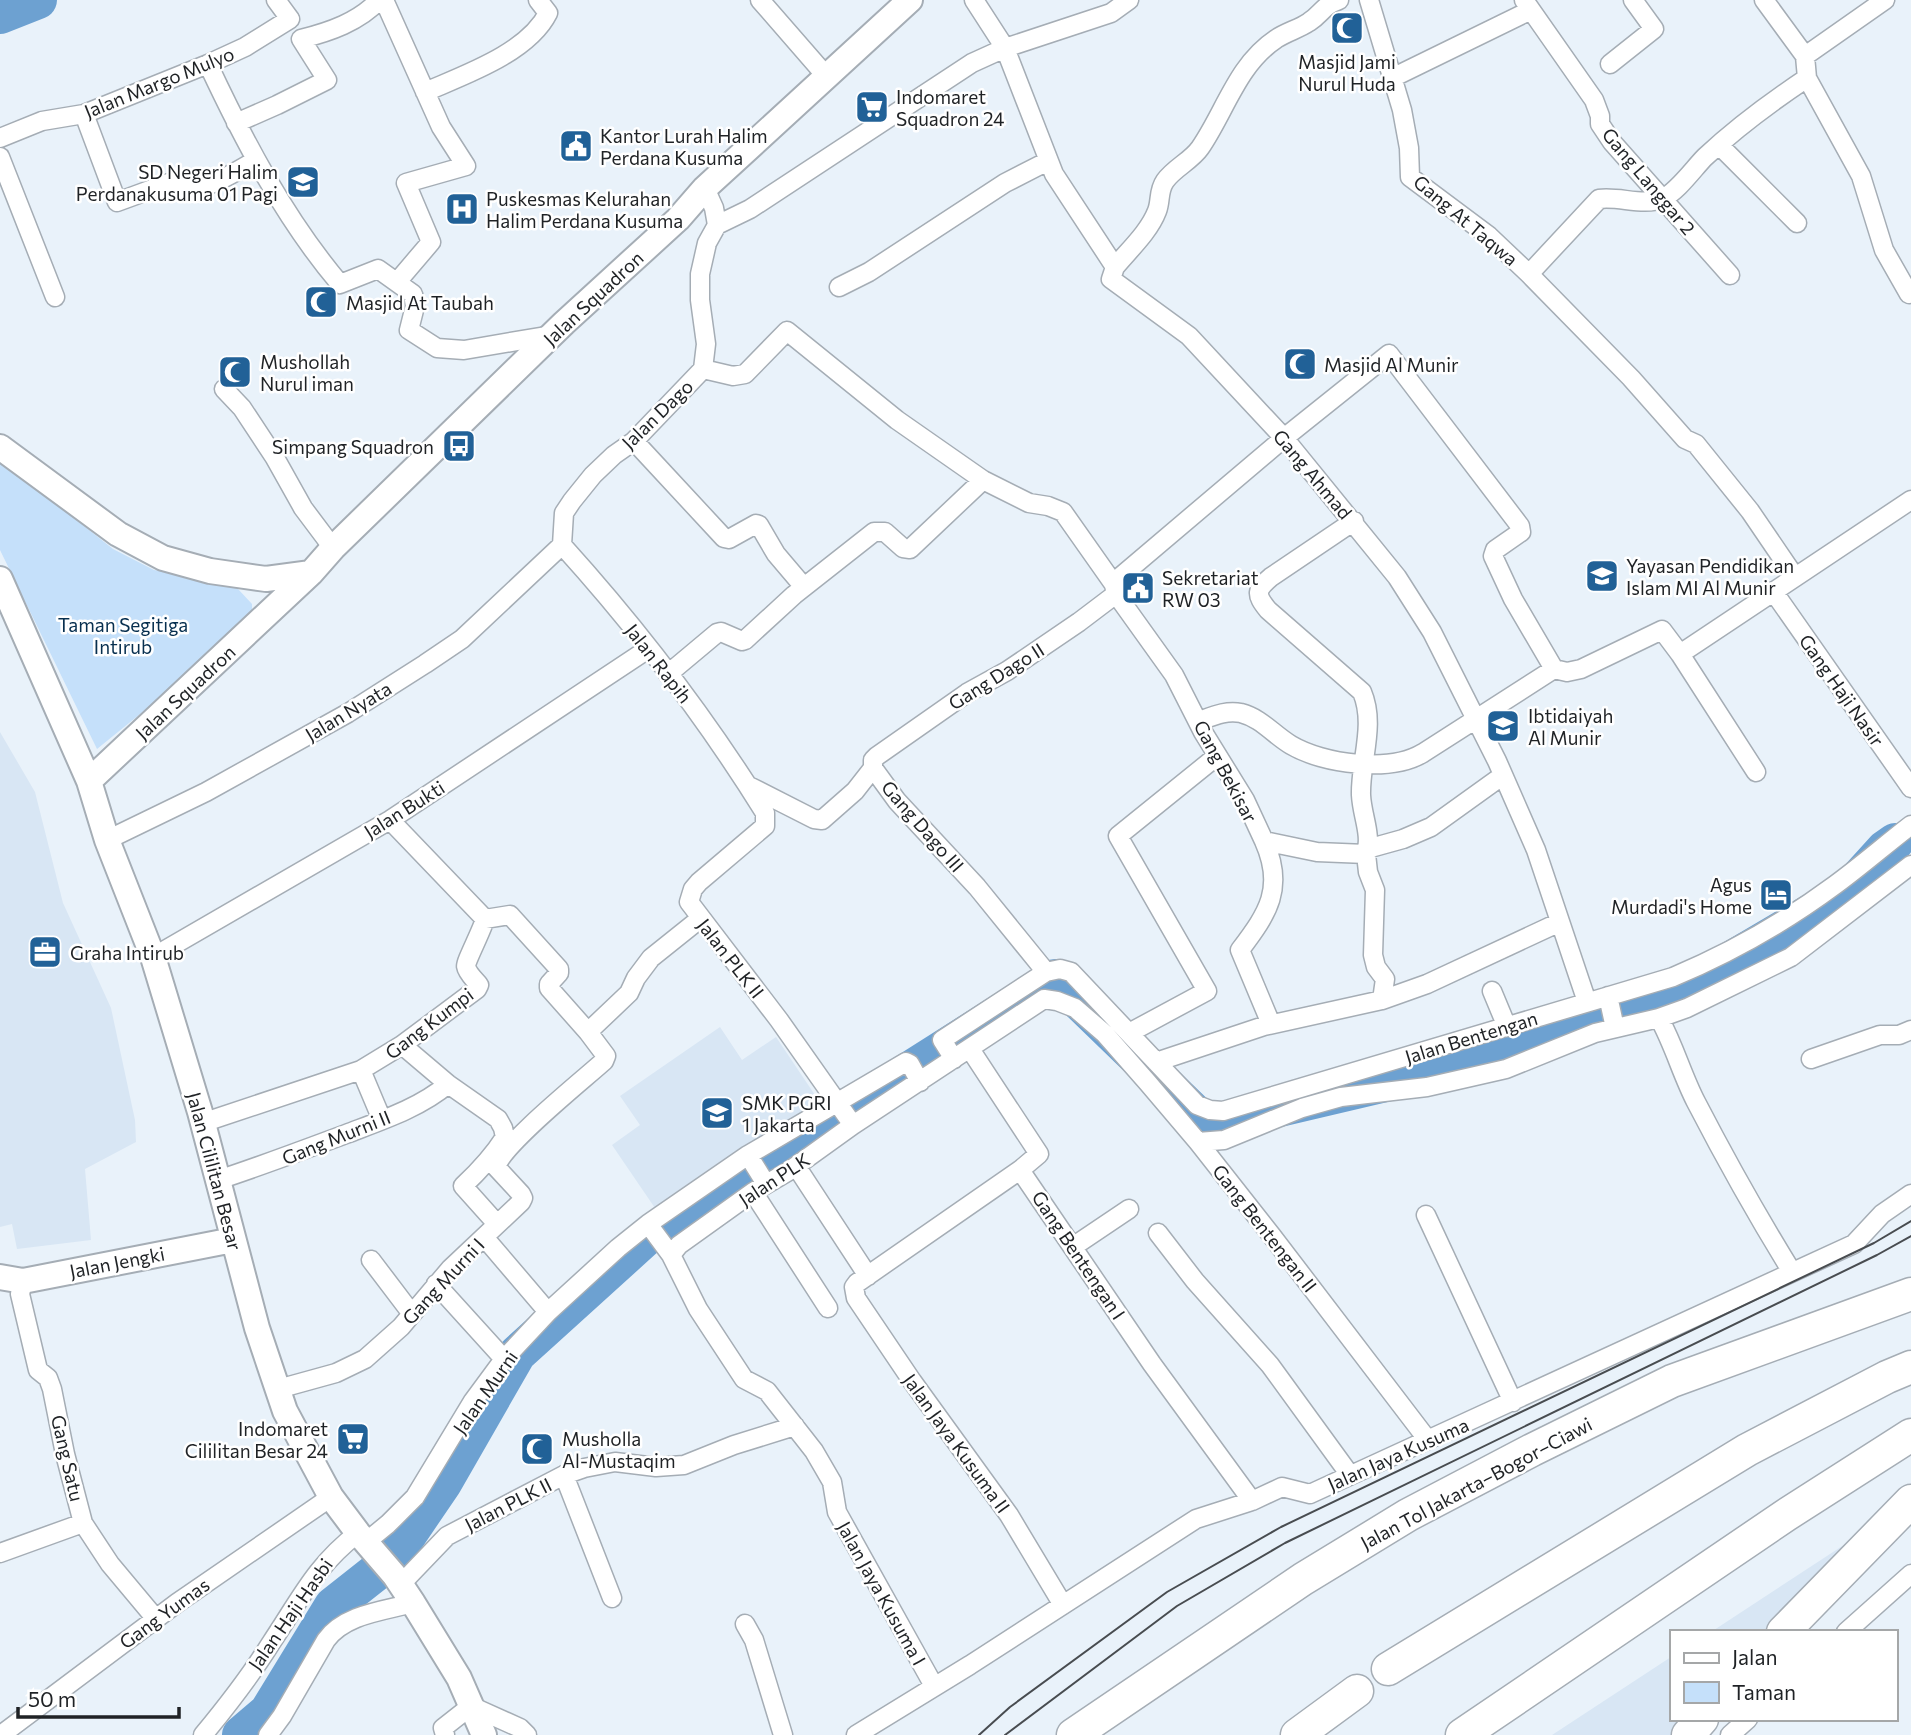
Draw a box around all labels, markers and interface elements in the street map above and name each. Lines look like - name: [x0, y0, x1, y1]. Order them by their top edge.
- mosque icon: Masjid Jami Nurul Huda: [1328, 9, 1366, 47]
- street label: Jalan Margo Mulyo: [81, 41, 237, 123]
- place label: Masjid Jami Nurul Huda: [1298, 50, 1396, 95]
- place label: Indomaret Squadron 24: [896, 85, 1005, 130]
- supermarket icon: Indomaret Squadron 24: [853, 88, 891, 126]
- street label: Gang Langgar 2: [1598, 123, 1700, 239]
- place label: Kantor Lurah Halim Perdana Kusuma: [600, 124, 768, 169]
- public building icon: Kantor Lurah Halim Perdana Kusuma: [557, 127, 595, 165]
- place label: SD Negeri Halim Perdanakusuma 01 Pagi: [76, 160, 278, 205]
- school or university icon: SD Negeri Halim Perdanakusuma 01 Pagi: [284, 163, 322, 201]
- street label: Gang At Taqwa: [1409, 170, 1523, 270]
- place label: Puskesmas Kelurahan Halim Perdana Kusuma: [486, 187, 683, 232]
- hospital icon: Puskesmas Kelurahan Halim Perdana Kusuma: [443, 190, 481, 228]
- street label: Jalan Squadron: [538, 246, 648, 350]
- mosque icon: Masjid At Taubah: [302, 283, 340, 321]
- place label: Masjid At Taubah: [346, 291, 494, 314]
- mosque icon: Masjid Al Munir: [1281, 345, 1319, 383]
- place label: Mushollah Nurul iman: [260, 350, 354, 395]
- mosque icon: Mushollah Nurul iman: [216, 353, 254, 391]
- place label: Masjid Al Munir: [1324, 353, 1459, 376]
- street label: Jalan Dago: [617, 374, 697, 454]
- street label: Gang Ahmad: [1269, 424, 1357, 524]
- bus stop icon: Simpang Squadron: [440, 427, 478, 465]
- place label: Simpang Squadron: [272, 435, 434, 458]
- place label: Yayasan Pendidikan Islam MI Al Munir: [1626, 554, 1794, 599]
- school or university icon: Yayasan Pendidikan Islam MI Al Munir: [1583, 557, 1621, 595]
- place label: Sekretariat RW 03: [1162, 566, 1259, 611]
- public building icon: Sekretariat RW 03: [1119, 569, 1157, 607]
- park label: Taman Segitiga Intirub: [58, 613, 188, 658]
- street label: Jalan Rapih: [621, 619, 697, 707]
- street label: Gang Haji Nasir: [1795, 629, 1889, 751]
- street label: Gang Dago II: [944, 638, 1048, 714]
- street label: Jalan Squadron: [130, 640, 240, 744]
- street label: Jalan Nyata: [301, 676, 395, 746]
- place label: Ibtidaiyah Al Munir: [1528, 704, 1613, 749]
- school or university icon: Ibtidaiyah Al Munir: [1484, 707, 1522, 745]
- street label: Gang Bekisar: [1189, 716, 1263, 826]
- street label: Jalan Bukti: [359, 775, 449, 843]
- street label: Gang Dago III: [877, 776, 969, 876]
- place label: Agus Murdadi's Home: [1611, 873, 1752, 918]
- hotel icon: Agus Murdadi's Home: [1757, 876, 1795, 914]
- street label: Jalan PLK II: [693, 914, 769, 1002]
- office icon: Graha Intirub: [26, 933, 64, 971]
- place label: Graha Intirub: [70, 941, 184, 964]
- street label: Gang Kumpi: [380, 982, 478, 1064]
- street label: Jalan Bentengan: [1402, 1006, 1540, 1068]
- street label: Jalan Cililitan Besar: [183, 1089, 247, 1253]
- place label: SMK PGRI 1 Jakarta: [742, 1091, 832, 1136]
- school or university icon: SMK PGRI 1 Jakarta: [698, 1094, 736, 1132]
- street label: Gang Murni II: [278, 1105, 394, 1169]
- street label: Jalan PLK: [734, 1147, 814, 1211]
- street label: Gang Bentengan II: [1208, 1160, 1322, 1296]
- street label: Gang Bentengan I: [1027, 1186, 1131, 1324]
- street label: Gang Murni I: [397, 1233, 489, 1329]
- street label: Jalan Jengki: [67, 1241, 167, 1283]
- street label: Jalan Murni: [448, 1346, 522, 1438]
- street label: Jalan Jaya Kusuma II: [899, 1369, 1015, 1517]
- street label: Gang Satu: [47, 1412, 89, 1504]
- street label: Jalan Tol Jakarta–Bogor–Ciawi: [1356, 1412, 1596, 1554]
- street label: Jalan Jaya Kusuma: [1324, 1413, 1472, 1495]
- place label: Indomaret Cililitan Besar 24: [185, 1417, 328, 1462]
- supermarket icon: Indomaret Cililitan Besar 24: [334, 1420, 372, 1458]
- place label: Musholla Al-Mustaqim: [562, 1427, 676, 1472]
- mosque icon: Musholla Al-Mustaqim: [518, 1430, 556, 1468]
- street label: Jalan PLK II: [461, 1472, 555, 1536]
- street label: Jalan Jaya Kusuma I: [833, 1517, 931, 1669]
- street label: Jalan Haji Hasbi: [243, 1554, 337, 1674]
- street label: Gang Yumas: [115, 1573, 213, 1653]
- legend: [1670, 1630, 1897, 1721]
- text: Jalan: [1732, 1644, 1777, 1669]
- scale bar: [18, 1676, 178, 1720]
- text: Taman: [1732, 1679, 1796, 1704]
- text: 50 m: [28, 1686, 76, 1711]

